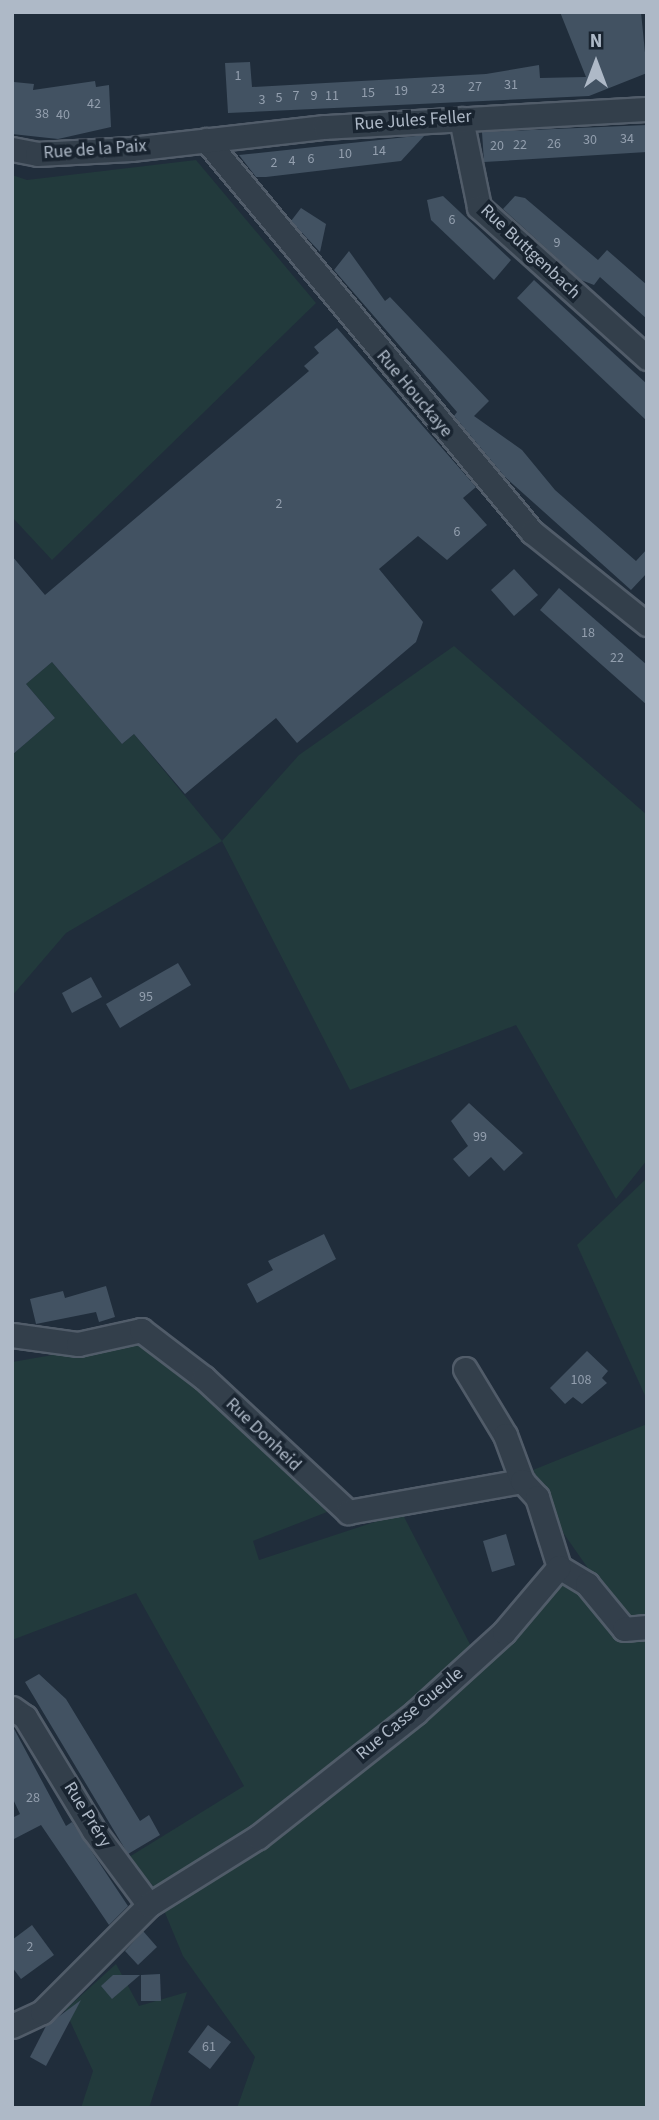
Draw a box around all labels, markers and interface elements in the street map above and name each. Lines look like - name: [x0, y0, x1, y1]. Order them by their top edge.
- north arrow: [561, 28, 631, 98]
- text: N: [590, 28, 602, 55]
- house number: 1: [235, 68, 241, 84]
- house number: 31: [504, 77, 518, 93]
- house number: 27: [468, 79, 482, 95]
- house number: 23: [431, 81, 445, 97]
- house number: 19: [394, 83, 408, 99]
- house number: 15: [361, 85, 375, 101]
- house number: 7: [293, 88, 299, 104]
- house number: 9: [311, 88, 317, 104]
- house number: 11: [325, 88, 339, 104]
- house number: 5: [276, 90, 282, 106]
- house number: 3: [259, 92, 265, 108]
- house number: 42: [87, 96, 101, 112]
- house number: 38: [35, 106, 49, 122]
- street label: Rue Jules Feller: [354, 106, 472, 136]
- house number: 40: [56, 107, 70, 123]
- house number: 34: [620, 131, 634, 147]
- house number: 30: [583, 132, 597, 148]
- street label: Rue de la Paix: [43, 136, 147, 164]
- house number: 26: [547, 136, 561, 152]
- house number: 22: [513, 137, 527, 153]
- house number: 20: [490, 138, 504, 154]
- house number: 14: [372, 143, 386, 159]
- house number: 10: [338, 146, 352, 162]
- house number: 6: [308, 151, 314, 167]
- house number: 4: [289, 153, 295, 169]
- house number: 2: [271, 155, 277, 171]
- street label: Rue Buttgenbach: [475, 200, 585, 304]
- house number: 6: [449, 212, 455, 228]
- house number: 9: [554, 235, 560, 251]
- street label: Rue Houckaye: [371, 346, 457, 442]
- house number: 2: [276, 496, 282, 512]
- house number: 6: [454, 524, 460, 540]
- house number: 18: [581, 625, 595, 641]
- house number: 22: [610, 650, 624, 666]
- house number: 95: [139, 989, 153, 1005]
- house number: 99: [473, 1129, 487, 1145]
- house number: 108: [571, 1372, 591, 1388]
- street label: Rue Donheid: [221, 1394, 305, 1476]
- street label: Rue Casse Gueule: [352, 1663, 468, 1765]
- street label: Rue Préry: [59, 1778, 115, 1852]
- house number: 28: [26, 1790, 40, 1806]
- house number: 2: [27, 1939, 33, 1955]
- house number: 61: [202, 2039, 216, 2055]

